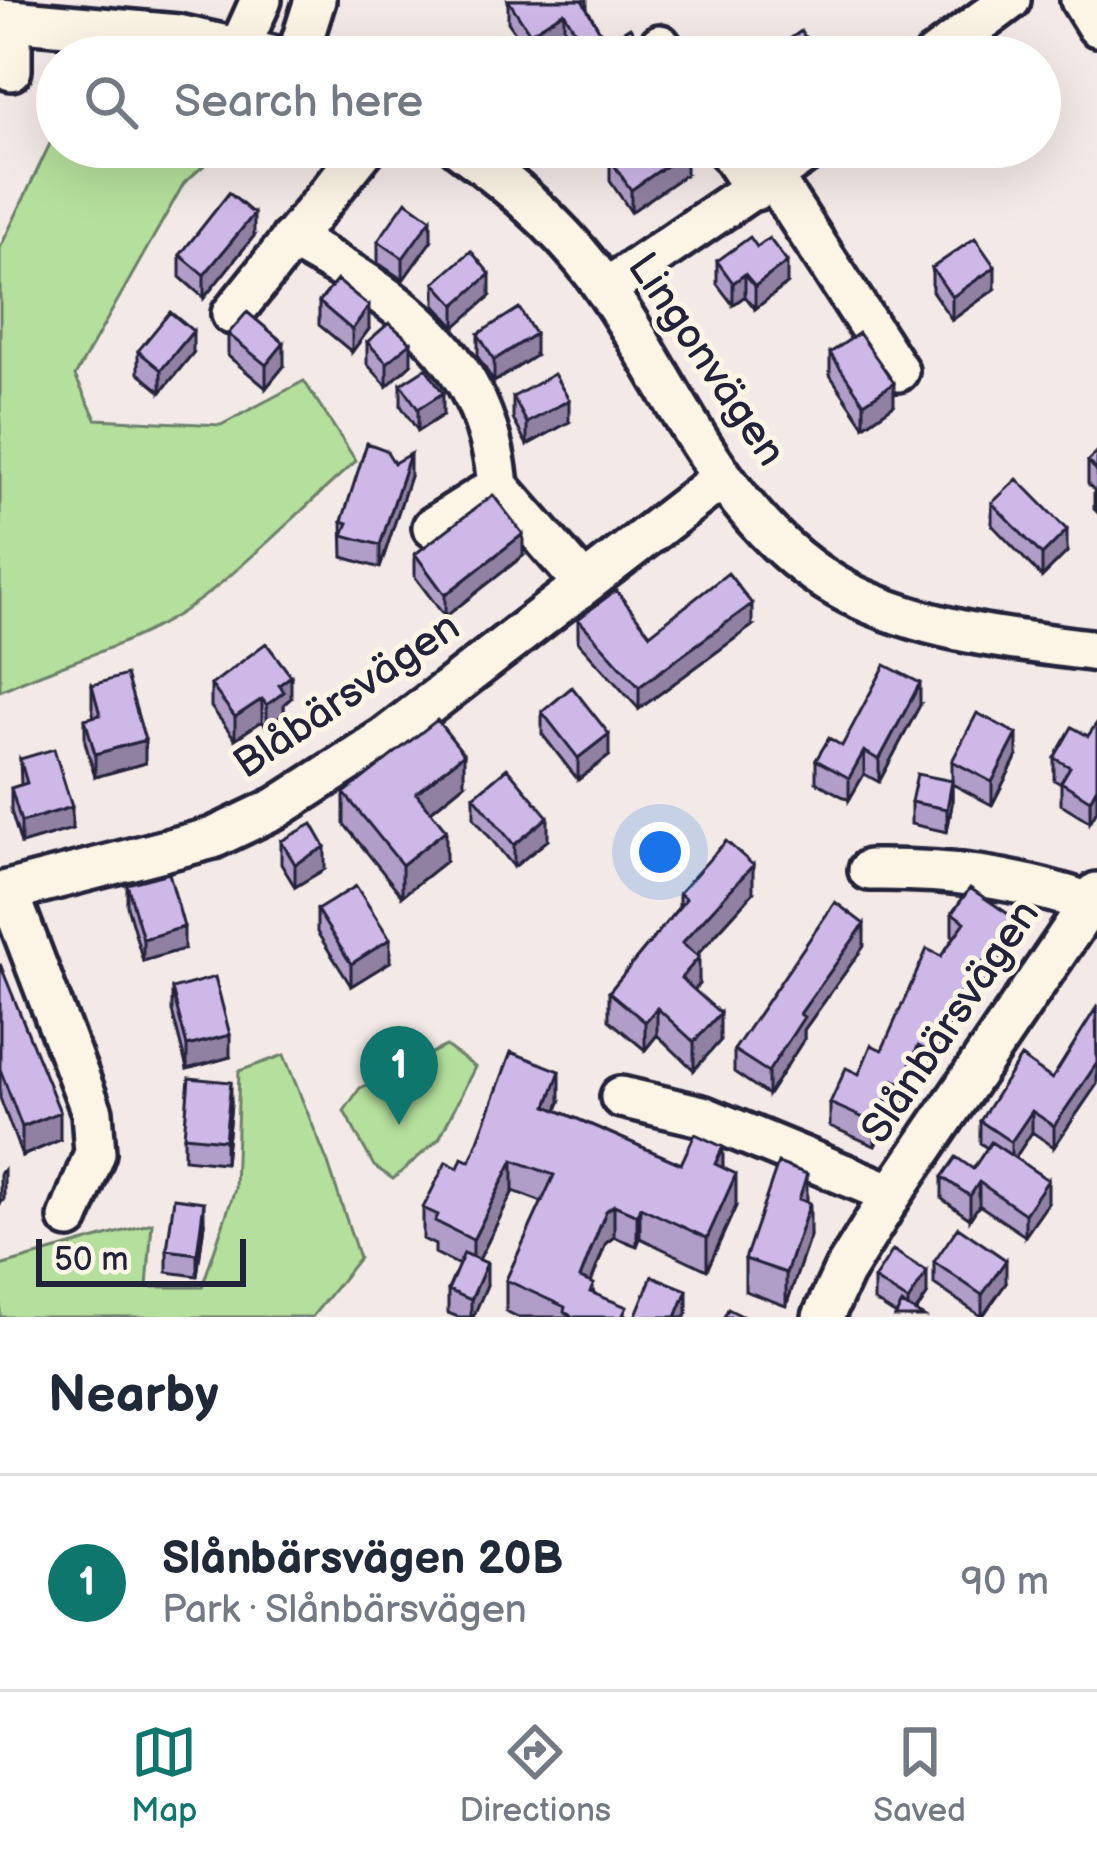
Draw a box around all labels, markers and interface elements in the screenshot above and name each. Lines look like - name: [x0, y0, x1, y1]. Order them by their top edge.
- search box: [36, 36, 1061, 168]
- icon: search: [78, 69, 144, 135]
- text: Search here: [174, 75, 423, 130]
- street label: Lingonvägen: [616, 244, 796, 476]
- street label: Blåbärsvägen: [224, 602, 470, 790]
- your location: [630, 822, 690, 882]
- street label: Slånbärsvägen: [851, 891, 1051, 1153]
- pin: 1: [360, 1026, 438, 1125]
- scale bar: [36, 1233, 246, 1286]
- text: 50 m: [54, 1240, 129, 1280]
- text: Nearby: [48, 1365, 219, 1426]
- text: Slånbärsvägen 20B: [162, 1532, 563, 1587]
- text: 1: [79, 1559, 95, 1606]
- text: 90 m: [961, 1559, 1049, 1606]
- text: Park · Slånbärsvägen: [162, 1587, 527, 1634]
- tab: Map: [131, 1719, 197, 1831]
- tab: Directions: [460, 1719, 611, 1831]
- tab: Saved: [873, 1719, 966, 1831]

